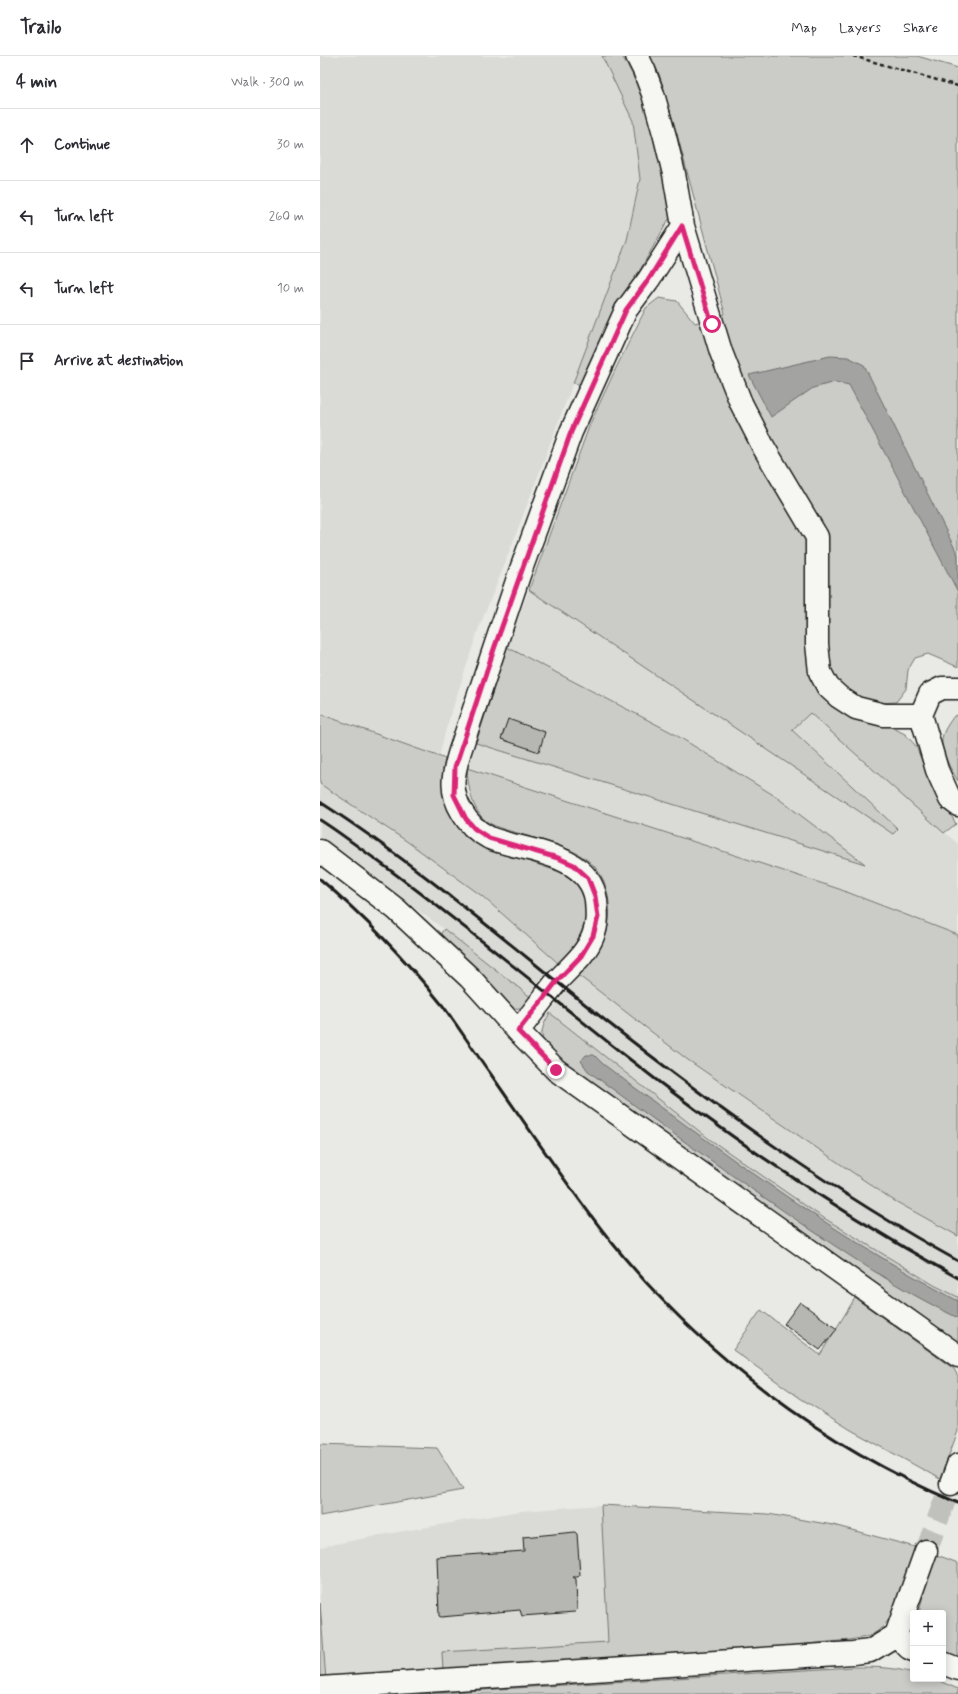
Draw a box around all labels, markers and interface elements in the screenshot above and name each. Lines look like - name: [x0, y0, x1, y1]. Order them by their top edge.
- text: Trailo: [20, 15, 62, 40]
- text: Map: [791, 19, 817, 37]
- text: Layers: [839, 19, 881, 37]
- text: Share: [903, 19, 938, 37]
- text: 4 min: [16, 71, 57, 93]
- text: Walk · 300 m: [231, 74, 304, 91]
- icon: ahead: [16, 134, 38, 156]
- text: Continue: [54, 135, 110, 155]
- text: 30 m: [277, 136, 304, 153]
- icon: left: [16, 206, 38, 228]
- text: Turn left: [54, 207, 114, 227]
- text: 260 m: [269, 208, 304, 225]
- icon: left: [16, 278, 38, 300]
- text: Turn left: [54, 279, 114, 299]
- text: 10 m: [277, 280, 304, 297]
- route start: [703, 315, 721, 333]
- icon: arrive: [16, 350, 38, 372]
- text: Arrive at destination: [54, 351, 183, 371]
- route end: [547, 1061, 565, 1079]
- map controls: [910, 1610, 946, 1682]
- button: +: [910, 1610, 946, 1646]
- button: −: [910, 1646, 946, 1682]

